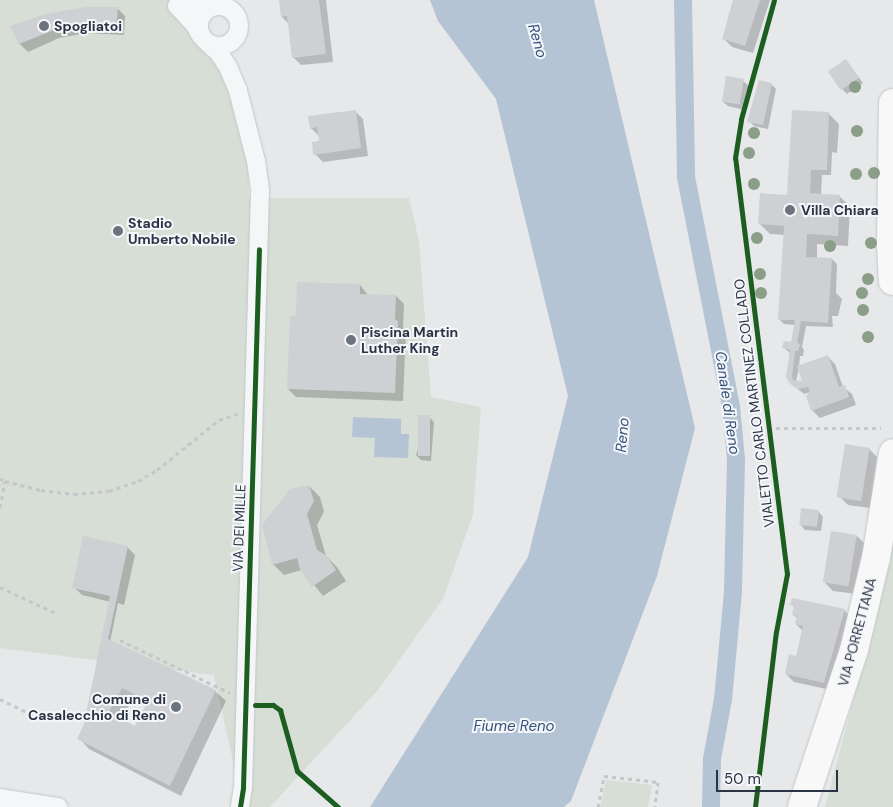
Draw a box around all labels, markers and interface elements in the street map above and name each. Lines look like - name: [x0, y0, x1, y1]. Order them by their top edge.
- place label: Spogliatoi: [54, 18, 122, 34]
- marker: Spogliatoi: [38, 20, 50, 32]
- water label: Reno: [524, 22, 550, 60]
- place label: Villa Chiara: [801, 202, 879, 218]
- marker: Villa Chiara: [783, 203, 797, 217]
- place label: Stadio Umberto Nobile: [128, 215, 236, 248]
- marker: Stadio Umberto Nobile: [112, 225, 124, 237]
- street label: VIALETTO CARLO MARTINEZ COLLADO: [730, 278, 778, 528]
- place label: Piscina Martin Luther King: [361, 324, 458, 357]
- marker: Piscina Martin Luther King: [345, 334, 357, 346]
- water label: Canale di Reno: [711, 350, 743, 456]
- water label: Reno: [613, 417, 633, 453]
- street label: VIA DEI MILLE: [229, 484, 249, 572]
- street label: VIA PORRETTANA: [834, 576, 880, 688]
- place label: Comune di Casalecchio di Reno: [28, 691, 166, 724]
- marker: Comune di Casalecchio di Reno: [170, 701, 182, 713]
- water label: Fiume Reno: [474, 718, 554, 736]
- scale bar: [718, 760, 840, 792]
- text: 50 m: [724, 769, 761, 789]

